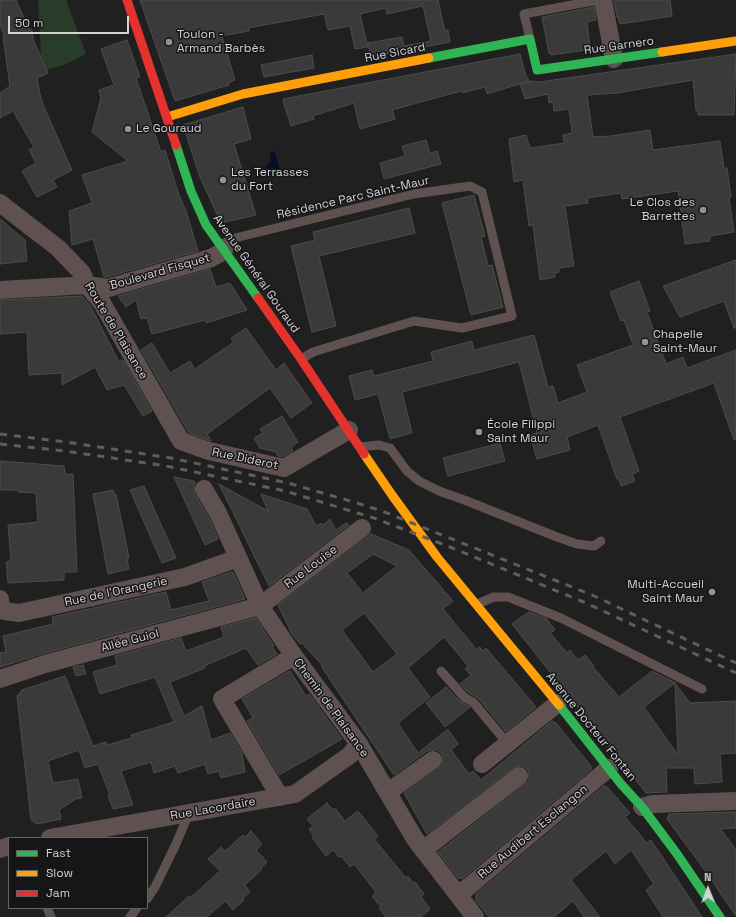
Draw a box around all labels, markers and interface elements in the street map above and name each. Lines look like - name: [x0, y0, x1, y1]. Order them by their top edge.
- scale bar: [10, 8, 131, 34]
- text: 50 m: [15, 15, 43, 31]
- place label: Toulon - Armand Barbès: [177, 28, 265, 56]
- street label: Rue Garnero: [583, 34, 655, 58]
- marker: Toulon - Armand Barbès: [164, 37, 174, 47]
- street label: Rue Sicard: [363, 40, 427, 66]
- place label: Le Gouraud: [136, 122, 202, 136]
- marker: Le Gouraud: [123, 124, 133, 134]
- place label: Les Terrasses du Fort: [231, 166, 309, 194]
- street label: Résidence Parc Saint-Maur: [275, 173, 431, 223]
- marker: Les Terrasses du Fort: [218, 175, 228, 185]
- place label: Le Clos des Barrettes: [630, 196, 695, 224]
- marker: Le Clos des Barrettes: [698, 205, 708, 215]
- street label: Avenue Général Gouraud: [210, 212, 302, 336]
- street label: Boulevard Fisquet: [108, 251, 212, 293]
- street label: Route de Plaisance: [81, 280, 151, 382]
- place label: Chapelle Saint-Maur: [653, 328, 717, 356]
- marker: Chapelle Saint-Maur: [640, 337, 650, 347]
- place label: École Filippi Saint Maur: [487, 418, 555, 446]
- marker: École Filippi Saint Maur: [474, 427, 484, 437]
- street label: Rue Diderot: [210, 445, 280, 473]
- street label: Rue Louise: [282, 542, 340, 592]
- street label: Rue de l'Orangerie: [63, 574, 169, 610]
- place label: Multi-Accueil Saint Maur: [627, 578, 704, 606]
- marker: Multi-Accueil Saint Maur: [707, 587, 717, 597]
- street label: Allée Guiol: [100, 626, 160, 656]
- street label: Chemin de Plaisance: [290, 656, 372, 760]
- street label: Avenue Docteur Fontan: [543, 670, 639, 784]
- street label: Rue Audibert Esclangon: [475, 782, 591, 882]
- street label: Rue Lacordaire: [169, 794, 257, 824]
- legend: [8, 837, 148, 909]
- text: Fast: [46, 845, 71, 861]
- text: Slow: [46, 865, 73, 881]
- north arrow: [688, 869, 728, 909]
- text: N: [704, 870, 712, 884]
- text: Jam: [46, 885, 70, 901]

